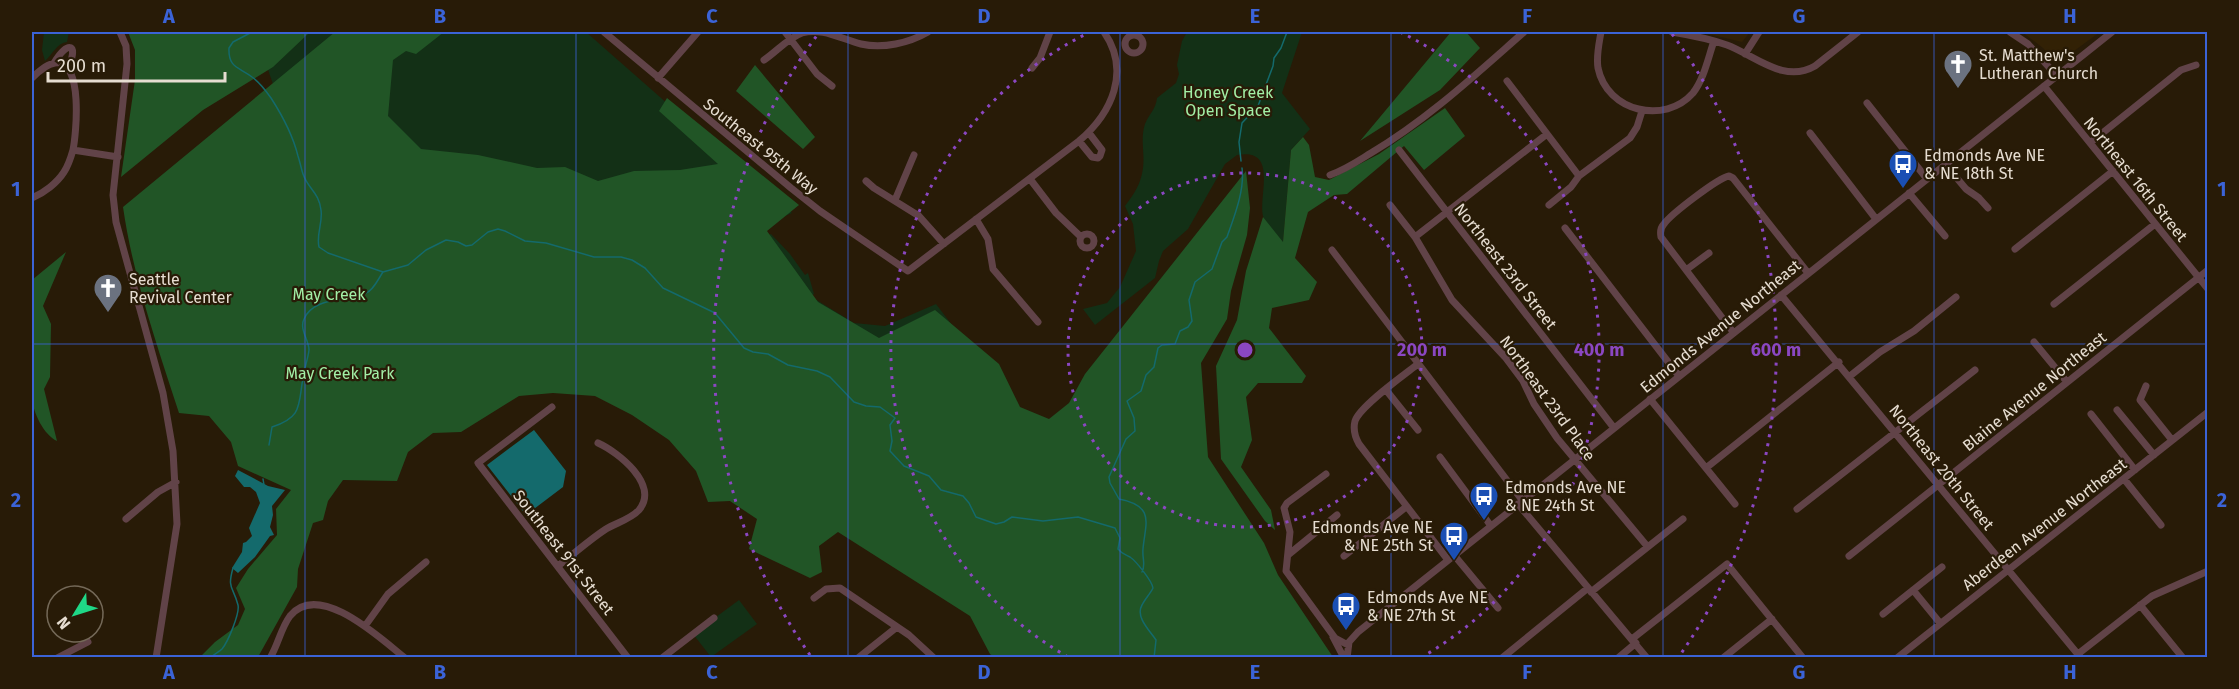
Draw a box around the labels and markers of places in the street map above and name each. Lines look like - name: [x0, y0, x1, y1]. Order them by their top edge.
- place label: St. Matthew's Lutheran Church: [1979, 46, 2098, 83]
- church icon: St. Matthew's Lutheran Church: [1942, 48, 1974, 90]
- place label: Edmonds Ave NE & NE 18th St: [1924, 146, 2045, 183]
- bus stop icon: Edmonds Ave NE & NE 18th St: [1887, 148, 1919, 190]
- place label: Seattle Revival Center: [129, 270, 233, 307]
- church icon: Seattle Revival Center: [92, 272, 124, 314]
- centre of rings: [1235, 340, 1255, 360]
- place label: Edmonds Ave NE & NE 24th St: [1505, 478, 1626, 515]
- bus stop icon: Edmonds Ave NE & NE 24th St: [1468, 480, 1500, 522]
- place label: Edmonds Ave NE & NE 25th St: [1312, 518, 1433, 555]
- bus stop icon: Edmonds Ave NE & NE 25th St: [1438, 520, 1470, 562]
- place label: Edmonds Ave NE & NE 27th St: [1367, 588, 1488, 625]
- bus stop icon: Edmonds Ave NE & NE 27th St: [1330, 590, 1362, 632]

